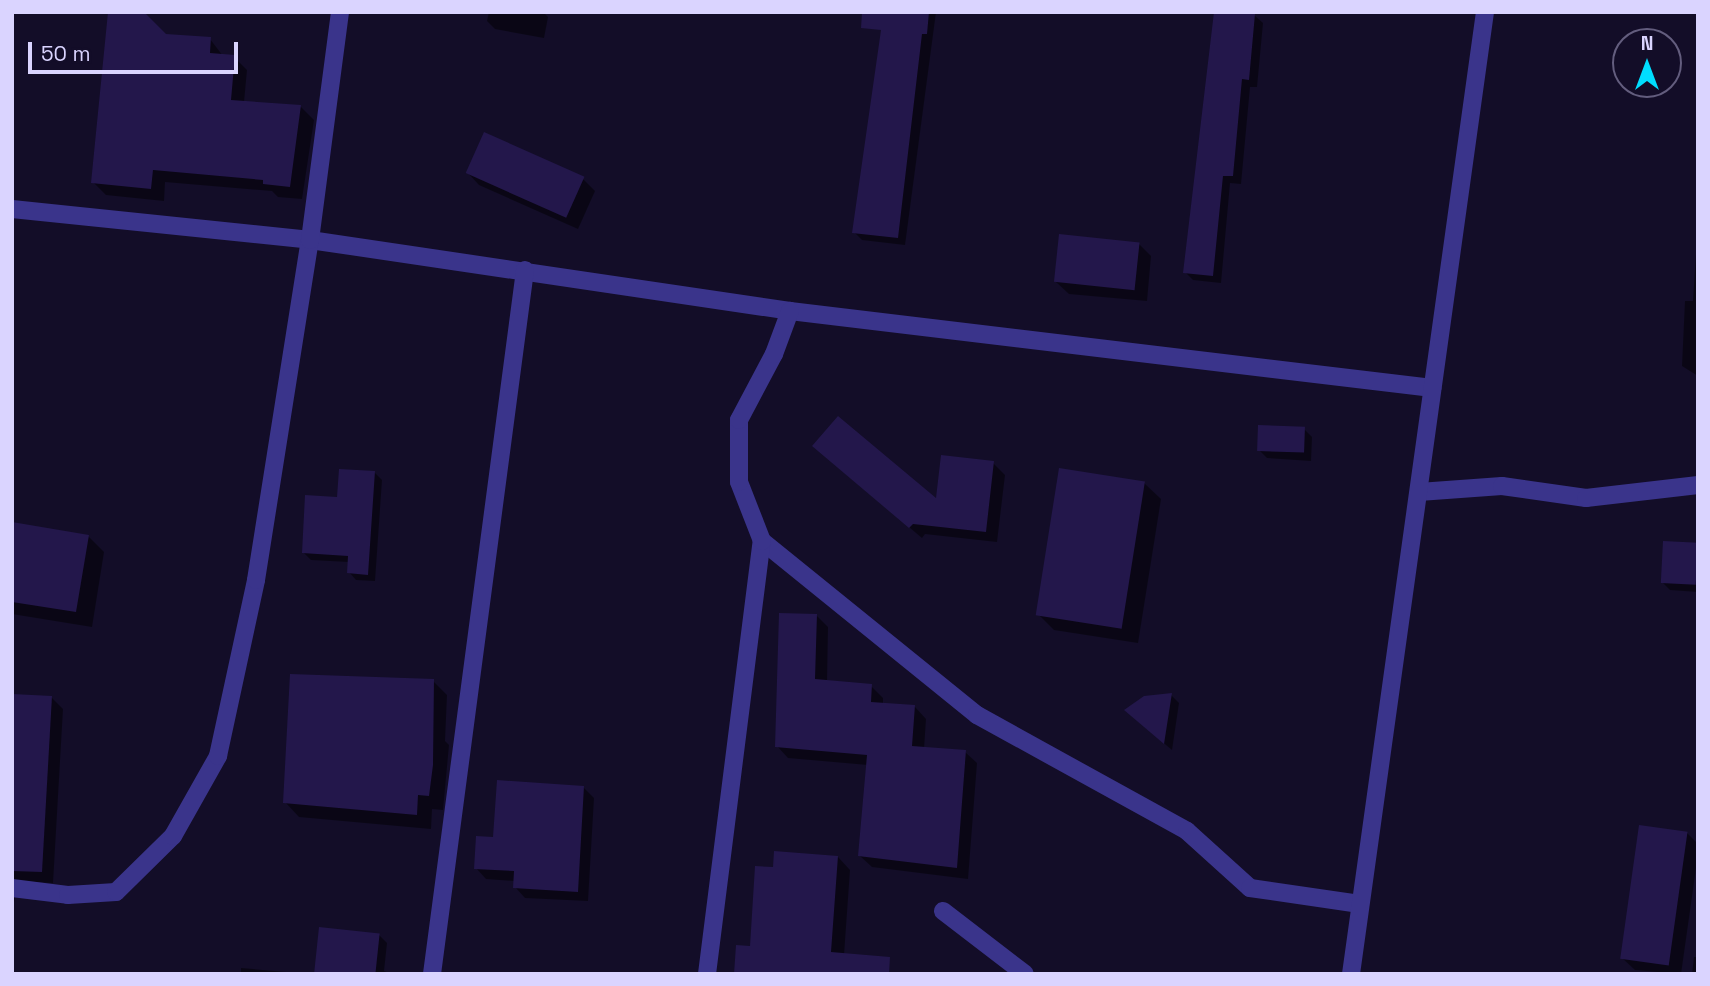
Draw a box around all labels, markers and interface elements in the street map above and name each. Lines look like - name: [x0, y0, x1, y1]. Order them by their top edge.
- scale bar: [32, 28, 242, 72]
- north arrow: [1612, 28, 1682, 98]
- text: N: [1641, 31, 1653, 56]
- text: 50 m: [41, 40, 91, 67]

